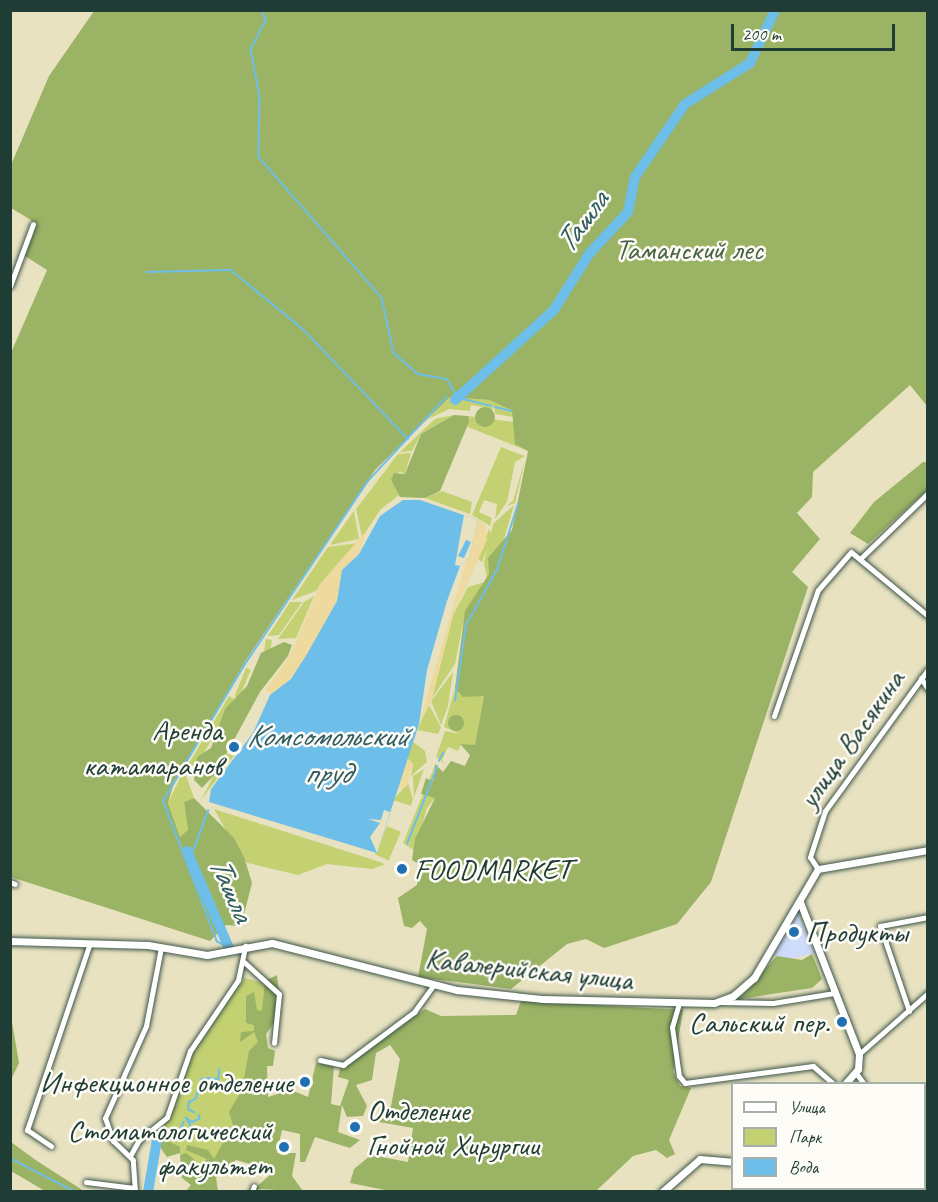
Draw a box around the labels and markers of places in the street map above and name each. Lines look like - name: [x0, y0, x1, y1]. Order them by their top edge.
- place label: Аренда катамаранов: [83, 712, 222, 783]
- marker: Аренда катамаранов: [227, 740, 241, 754]
- place label: FOODMARKET: [414, 851, 571, 887]
- marker: FOODMARKET: [395, 862, 409, 876]
- place label: Продукты: [806, 914, 908, 950]
- marker: Продукты: [787, 925, 801, 939]
- place label: Сальский пер.: [689, 1004, 830, 1040]
- marker: Сальский пер.: [835, 1015, 849, 1029]
- place label: Инфекционное отделение: [39, 1064, 293, 1100]
- marker: Инфекционное отделение: [298, 1075, 312, 1089]
- place label: Отделение Гнойной Хирургии: [367, 1092, 539, 1162]
- place label: Стоматологический факультет: [68, 1112, 272, 1182]
- marker: Отделение Гнойной Хирургии: [348, 1120, 362, 1134]
- marker: Стоматологический факультет: [277, 1140, 291, 1154]

